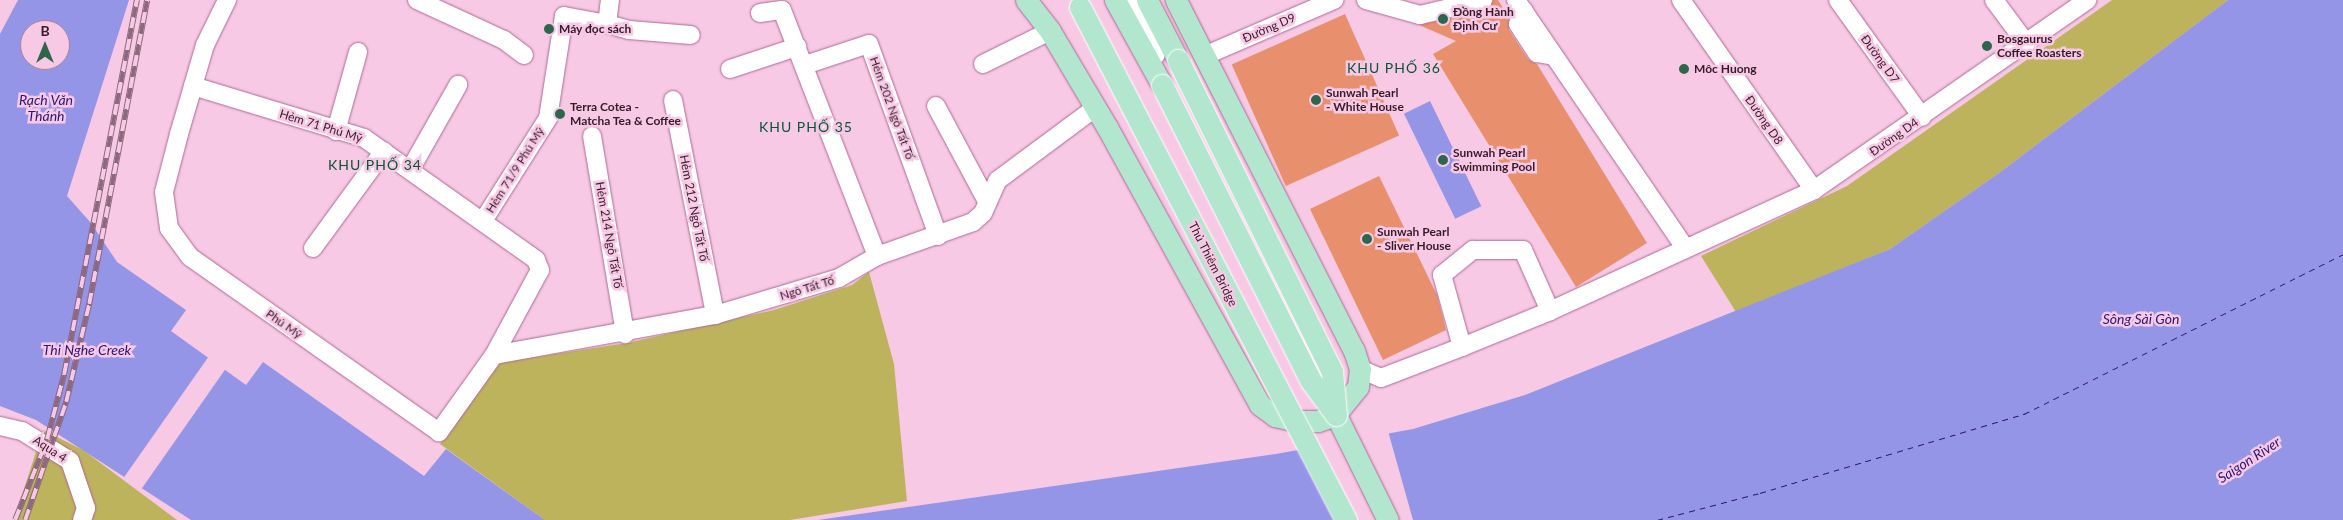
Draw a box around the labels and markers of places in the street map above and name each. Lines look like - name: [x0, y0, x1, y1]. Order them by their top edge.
- place label: Đồng Hành Định Cư: [1453, 5, 1514, 33]
- marker: Đồng Hành Định Cư: [1437, 13, 1449, 25]
- place label: Máy đọc sách: [559, 22, 632, 36]
- marker: Máy đọc sách: [543, 23, 555, 35]
- place label: Bosgaurus Coffee Roasters: [1997, 32, 2081, 60]
- marker: Bosgaurus Coffee Roasters: [1981, 40, 1993, 52]
- place label: Môc Huong: [1694, 62, 1757, 76]
- marker: Môc Huong: [1678, 63, 1690, 75]
- place label: Sunwah Pearl - White House: [1326, 86, 1404, 114]
- marker: Sunwah Pearl - White House: [1310, 94, 1322, 106]
- place label: Terra Cotea - Matcha Tea & Coffee: [570, 100, 681, 128]
- marker: Terra Cotea - Matcha Tea & Coffee: [554, 108, 566, 120]
- place label: Sunwah Pearl Swimming Pool: [1453, 146, 1535, 174]
- marker: Sunwah Pearl Swimming Pool: [1437, 154, 1449, 166]
- place label: Sunwah Pearl - Sliver House: [1377, 225, 1451, 253]
- marker: Sunwah Pearl - Sliver House: [1361, 233, 1373, 245]

